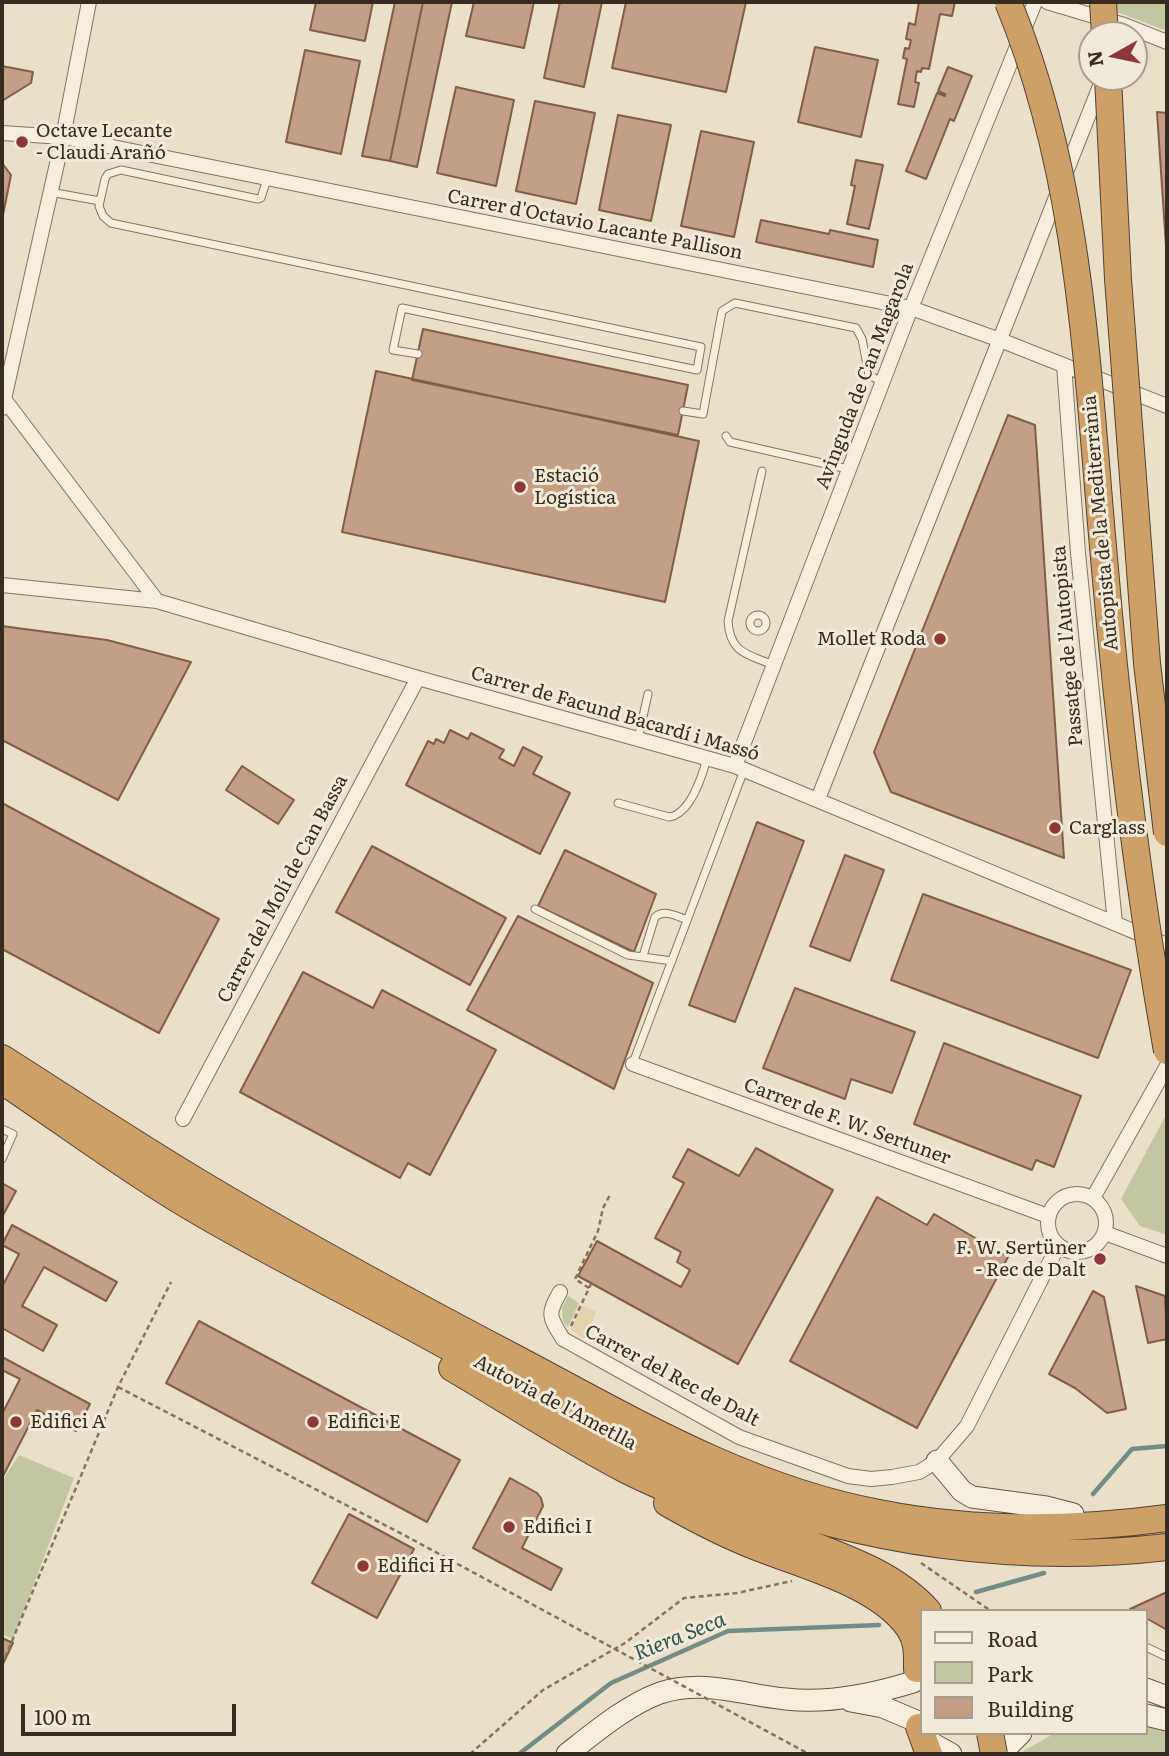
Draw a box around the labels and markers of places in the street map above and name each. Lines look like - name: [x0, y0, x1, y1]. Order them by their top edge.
- place label: Octave Lecante - Claudi Arañó: [36, 120, 172, 164]
- marker: Octave Lecante - Claudi Arañó: [14, 134, 30, 150]
- place label: Estació Logística: [534, 465, 616, 509]
- marker: Estació Logística: [512, 479, 528, 495]
- place label: Mollet Roda: [817, 628, 926, 650]
- marker: Mollet Roda: [932, 631, 948, 647]
- place label: Carglass: [1069, 817, 1145, 839]
- marker: Carglass: [1047, 820, 1063, 836]
- place label: F. W. Sertüner - Rec de Dalt: [956, 1237, 1086, 1281]
- marker: F. W. Sertüner - Rec de Dalt: [1092, 1251, 1108, 1267]
- place label: Edifici A: [30, 1411, 106, 1433]
- place label: Edifici E: [327, 1411, 401, 1433]
- marker: Edifici A: [8, 1414, 24, 1430]
- marker: Edifici E: [305, 1414, 321, 1430]
- place label: Edifici I: [523, 1516, 593, 1538]
- marker: Edifici I: [501, 1519, 517, 1535]
- place label: Edifici H: [377, 1555, 455, 1577]
- marker: Edifici H: [355, 1558, 371, 1574]

